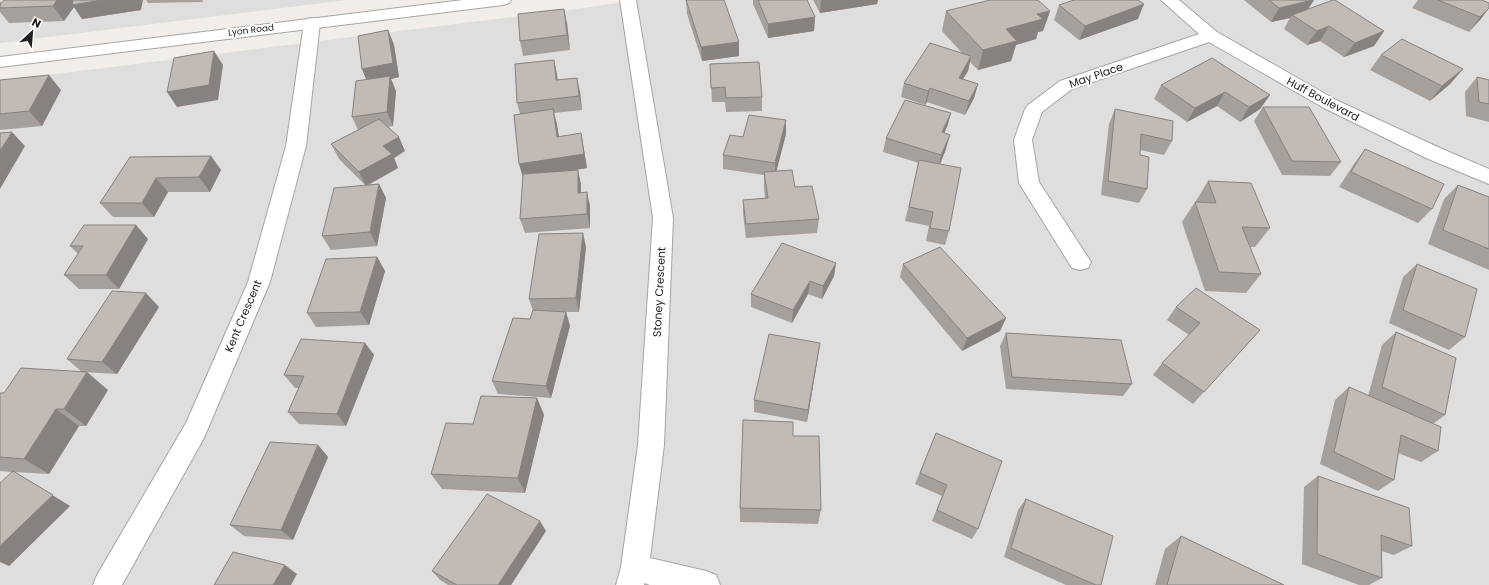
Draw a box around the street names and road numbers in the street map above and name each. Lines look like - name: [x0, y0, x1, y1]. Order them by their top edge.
- street label: Lyon Road: [227, 21, 275, 39]
- street label: May Place: [1067, 58, 1125, 92]
- street label: Huff Boulevard: [1284, 73, 1362, 125]
- street label: Stoney Crescent: [649, 247, 669, 337]
- street label: Kent Crescent: [221, 277, 265, 355]

